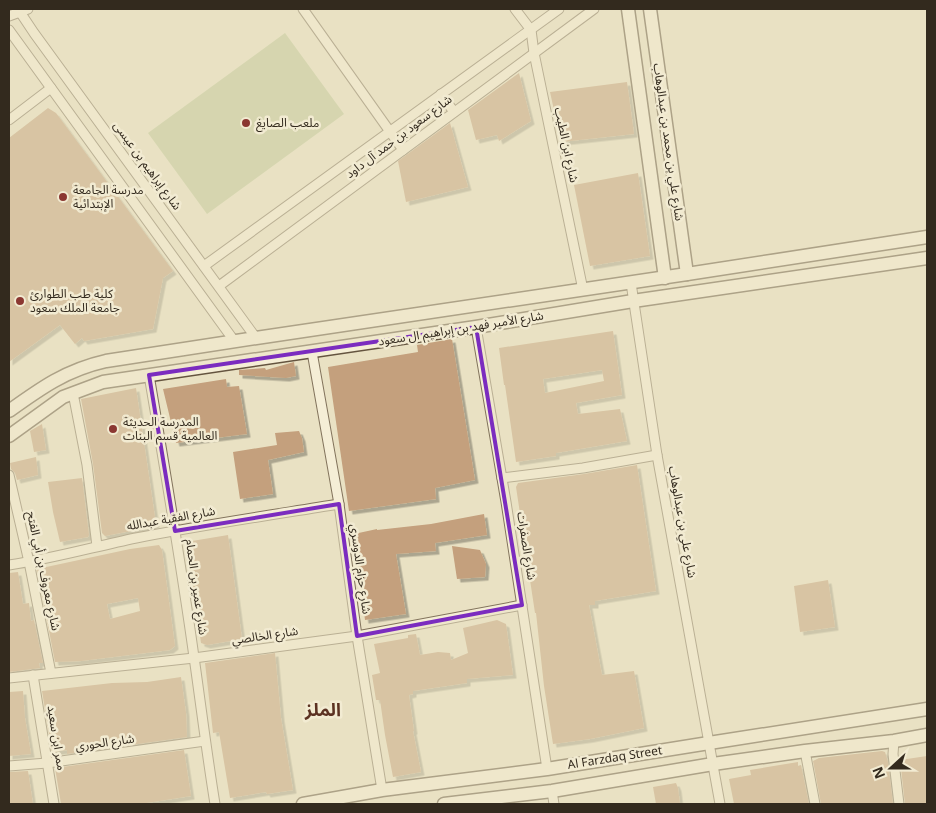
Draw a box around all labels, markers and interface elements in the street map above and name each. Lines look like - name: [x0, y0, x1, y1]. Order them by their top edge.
- street label: شارع علي بن محمد بن عبدالوهاب: [645, 61, 691, 223]
- street label: شارع سعود بن حمد آل داود: [340, 88, 458, 186]
- street label: شارع ابن الطيب: [546, 105, 586, 185]
- place label: ملعب الصايغ: [256, 111, 319, 136]
- street label: شارع إبراهيم بن عيسى: [106, 116, 188, 216]
- marker: ملعب الصايغ: [240, 117, 252, 129]
- place label: مدرسة الجامعة الإبتدائية: [73, 178, 144, 217]
- marker: مدرسة الجامعة الإبتدائية: [57, 191, 69, 203]
- place label: كلية طب الطوارئ جامعة الملك سعود: [30, 282, 120, 321]
- marker: كلية طب الطوارئ جامعة الملك سعود: [14, 295, 26, 307]
- street label: شارع الأمير فهد بن إبراهيم ال سعود: [377, 304, 545, 354]
- place label: المدرسة الحديثة العالمية قسم البنات: [123, 410, 217, 449]
- marker: المدرسة الحديثة العالمية قسم البنات: [107, 423, 119, 435]
- street label: شارع علي بن عبدالوهاب: [660, 464, 704, 580]
- street label: شارع الفقية عبدالله: [125, 499, 217, 539]
- street label: شارع معروف بن أبي الفتح: [18, 509, 68, 633]
- street label: شارع الصفرات: [508, 510, 544, 582]
- street label: شارع حزام الدوسري: [341, 522, 379, 616]
- street label: شارع عمير بن الحمام: [177, 537, 215, 637]
- street label: شارع الخالصي: [230, 619, 300, 653]
- district label: الملز: [304, 691, 341, 729]
- street label: ممر ابن سعيد: [39, 704, 73, 772]
- street label: شارع الحوري: [74, 726, 136, 760]
- street label: Al Farzdaq Street: [566, 738, 665, 778]
- north arrow: [866, 743, 916, 793]
- text: N: [864, 762, 895, 783]

